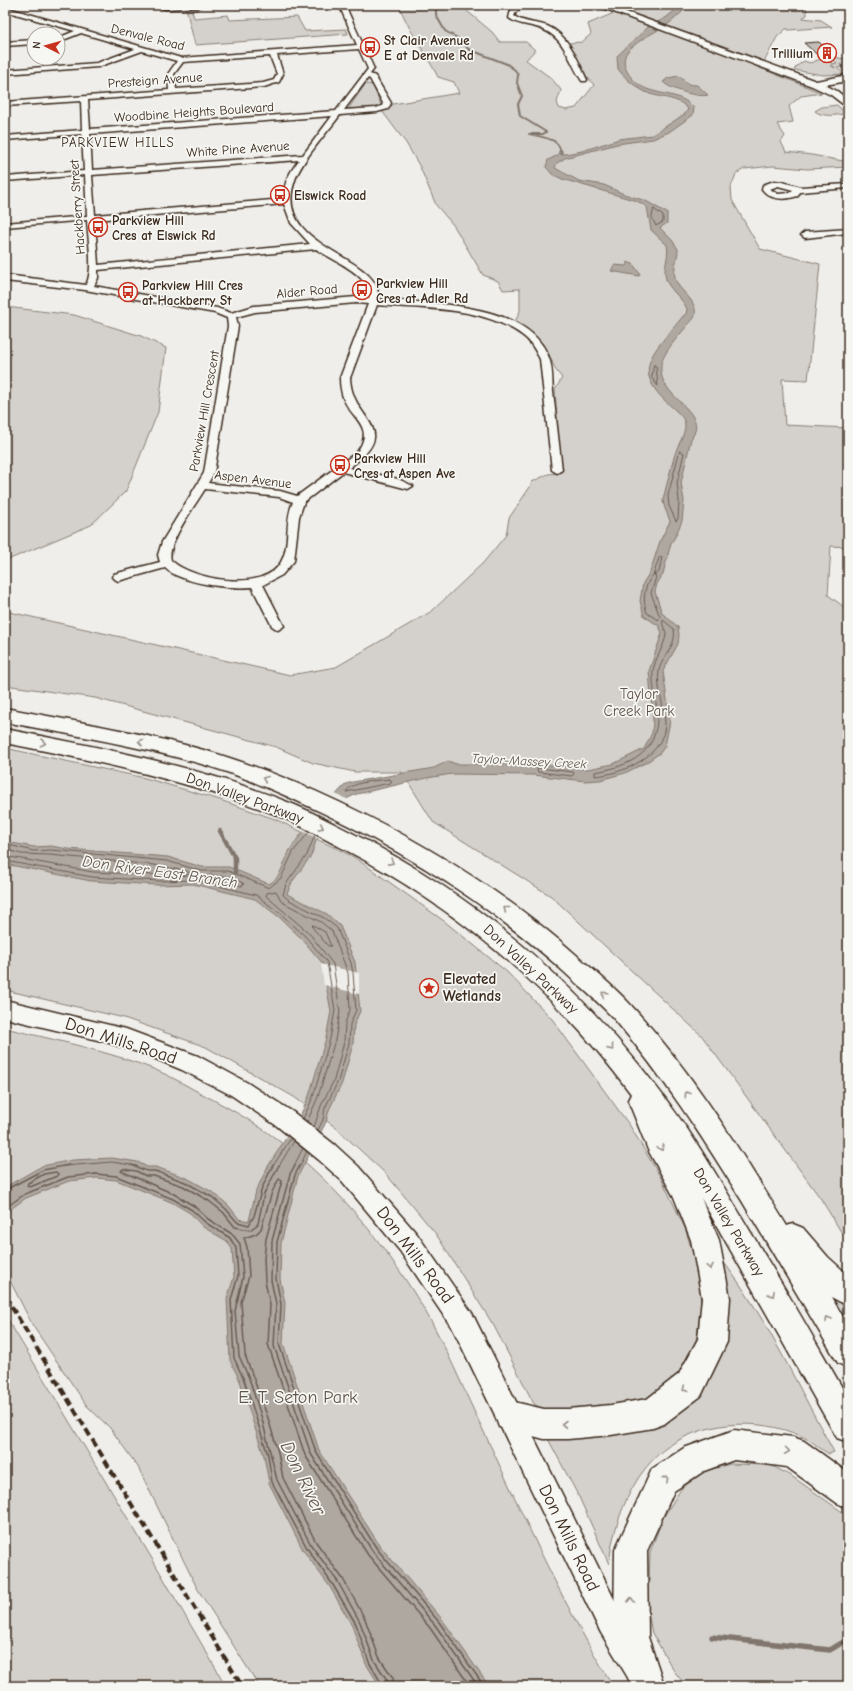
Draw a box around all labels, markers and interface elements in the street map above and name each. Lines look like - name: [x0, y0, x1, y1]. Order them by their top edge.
- street label: Denvale Road: [110, 21, 186, 53]
- north arrow: [26, 26, 66, 66]
- place label: St Clair Avenue E at Denvale Rd: [384, 33, 474, 63]
- bus stop icon: St Clair Avenue E at Denvale Rd: [359, 36, 381, 58]
- text: N: [30, 41, 43, 49]
- building icon: Trillium: [816, 42, 838, 64]
- place label: Trillium: [771, 46, 813, 61]
- street label: Presteign Avenue: [107, 69, 203, 91]
- street label: Woodbine Heights Boulevard: [114, 99, 274, 125]
- district label: PARKVIEW HILLS: [61, 135, 175, 150]
- street label: White Pine Avenue: [186, 138, 291, 160]
- street label: Hackberry Street: [66, 158, 88, 255]
- bus stop icon: Elswick Road: [269, 184, 291, 206]
- place label: Elswick Road: [294, 188, 366, 203]
- place label: Parkview Hill Cres at Elswick Rd: [112, 213, 216, 243]
- bus stop icon: Parkview Hill Cres at Elswick Rd: [87, 216, 109, 238]
- place label: Parkview Hill Cres at Adler Rd: [376, 276, 468, 306]
- place label: Parkview Hill Cres at Hackberry St: [142, 278, 243, 308]
- bus stop icon: Parkview Hill Cres at Adler Rd: [351, 279, 373, 301]
- bus stop icon: Parkview Hill Cres at Hackberry St: [117, 281, 139, 303]
- street label: Alder Road: [276, 281, 338, 301]
- street label: Parkview Hill Crescent: [186, 348, 222, 473]
- place label: Parkview Hill Cres at Aspen Ave: [354, 451, 456, 481]
- bus stop icon: Parkview Hill Cres at Aspen Ave: [329, 454, 351, 476]
- street label: Aspen Avenue: [214, 467, 293, 491]
- park label: Taylor Creek Park: [604, 685, 675, 720]
- one-way arrow: [40, 739, 46, 747]
- one-way arrow: [137, 739, 144, 747]
- water label: Taylor-Massey Creek: [471, 750, 588, 772]
- street label: Don Valley Parkway: [184, 768, 306, 828]
- one-way arrow: [261, 776, 268, 784]
- one-way arrow: [317, 822, 324, 830]
- water label: Don River East Branch: [81, 852, 239, 892]
- one-way arrow: [386, 858, 394, 865]
- one-way arrow: [503, 907, 510, 914]
- street label: Don Valley Parkway: [480, 920, 582, 1018]
- place label: Elevated Wetlands: [443, 970, 501, 1005]
- place icon: Elevated Wetlands: [418, 977, 440, 999]
- one-way arrow: [601, 991, 609, 999]
- street label: Don Mills Road: [62, 1013, 180, 1069]
- one-way arrow: [606, 1044, 613, 1051]
- one-way arrow: [684, 1091, 692, 1098]
- one-way arrow: [656, 1144, 664, 1151]
- street label: Don Valley Parkway: [690, 1165, 769, 1280]
- street label: Don Mills Road: [372, 1202, 458, 1308]
- one-way arrow: [706, 1264, 714, 1270]
- one-way arrow: [767, 1290, 774, 1297]
- one-way arrow: [826, 1316, 833, 1323]
- one-way arrow: [683, 1384, 690, 1391]
- park label: E. T. Seton Park: [238, 1387, 358, 1408]
- one-way arrow: [561, 1420, 567, 1428]
- water label: Don River: [276, 1437, 331, 1520]
- one-way arrow: [784, 1446, 790, 1455]
- one-way arrow: [662, 1477, 669, 1484]
- street label: Don Mills Road: [534, 1481, 604, 1595]
- one-way arrow: [627, 1597, 635, 1603]

